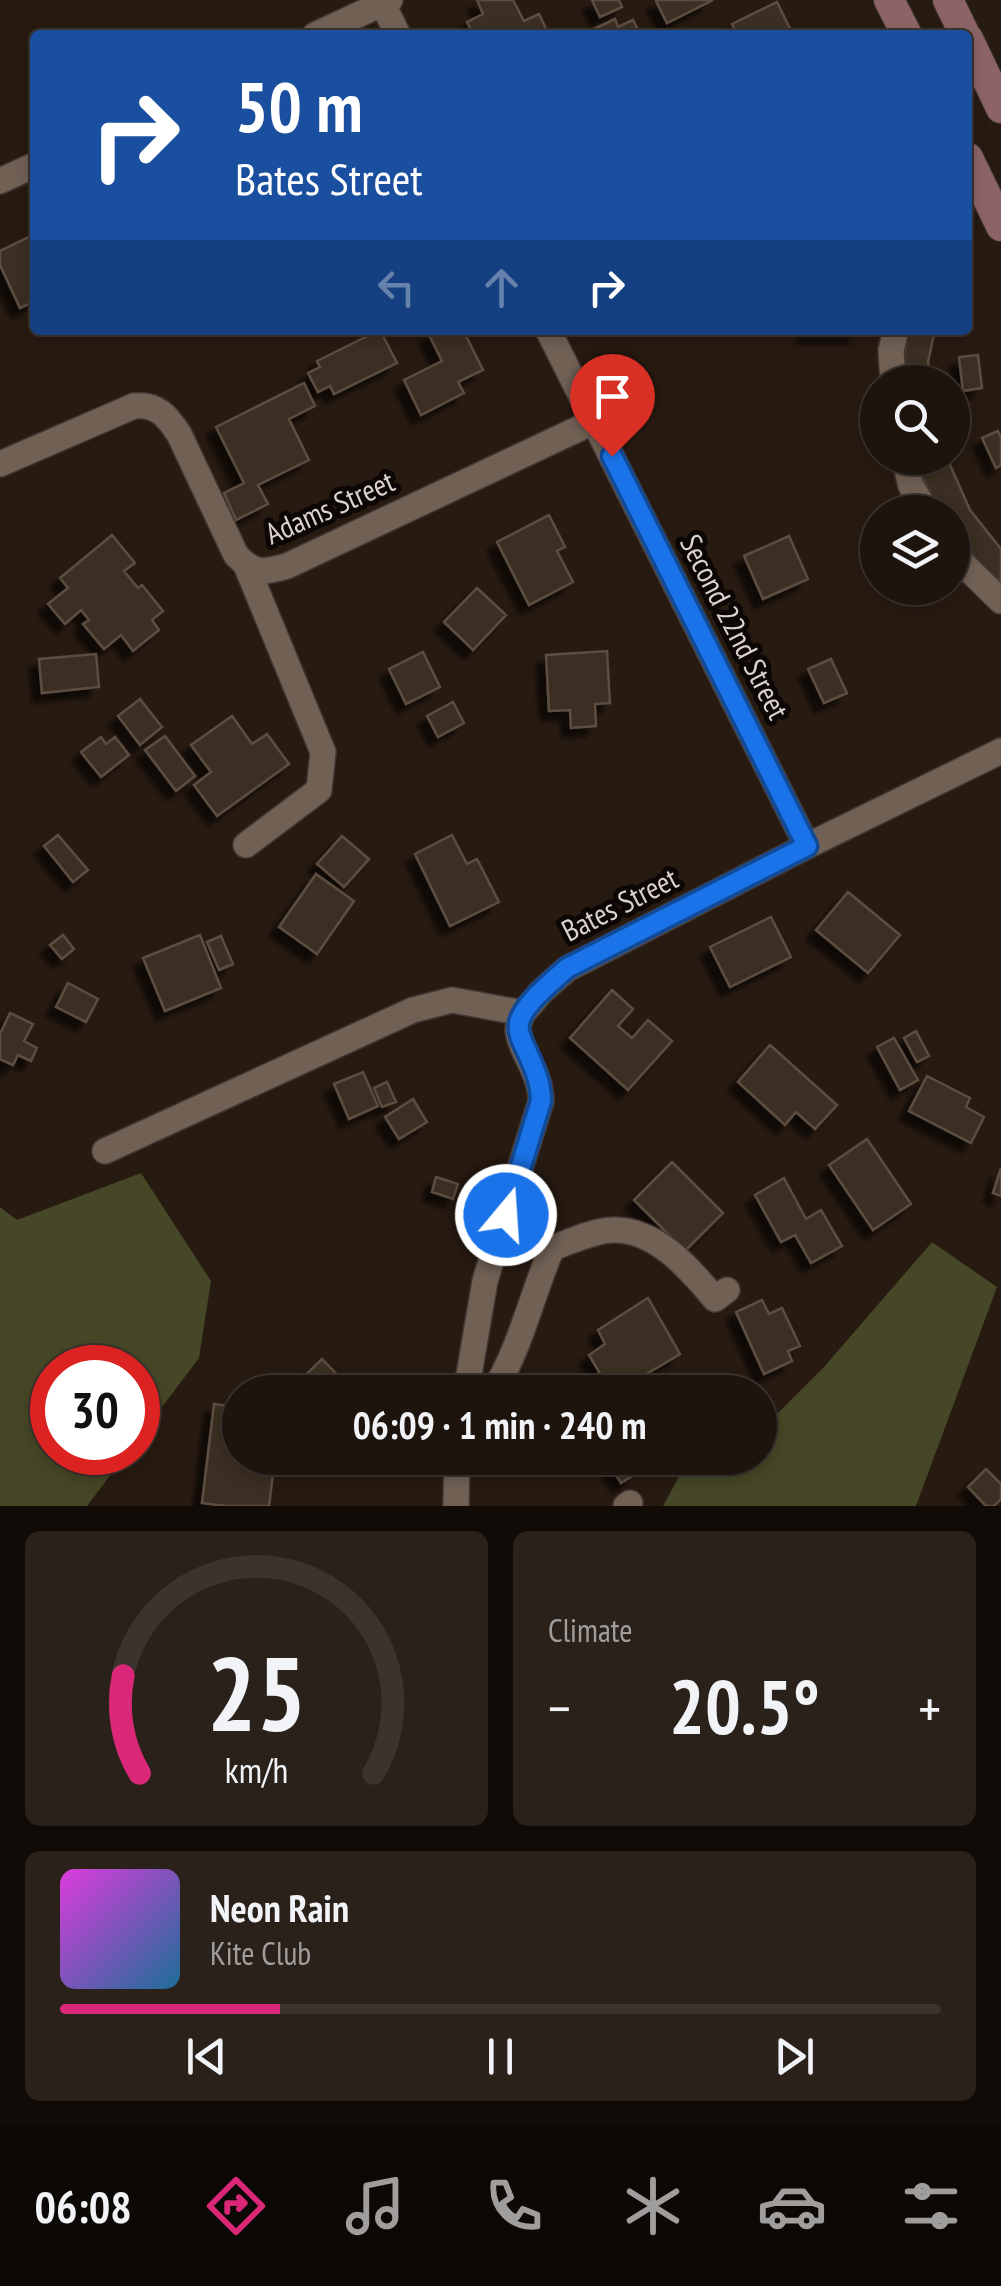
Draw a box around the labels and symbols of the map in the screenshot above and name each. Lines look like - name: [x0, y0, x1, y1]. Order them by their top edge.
- pin: [570, 354, 655, 457]
- street label: Adams Street: [259, 461, 401, 552]
- street label: Second 22nd Street: [672, 527, 799, 726]
- street label: Bates Street: [555, 858, 685, 949]
- position arrow: [454, 1163, 558, 1267]
- speed limit sign: 30: [30, 1345, 160, 1475]

